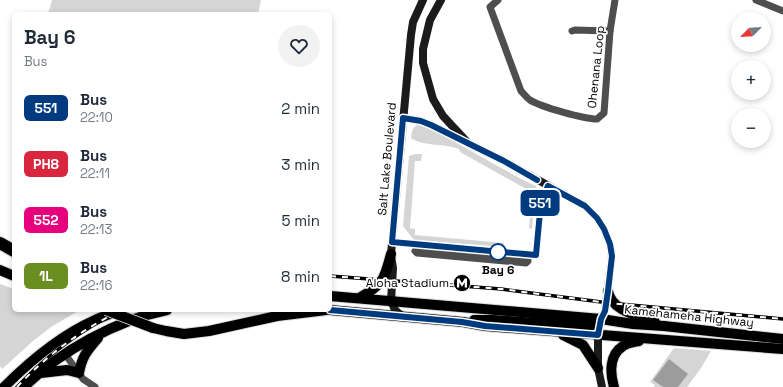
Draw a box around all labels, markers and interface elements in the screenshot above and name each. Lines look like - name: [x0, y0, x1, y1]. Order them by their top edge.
- north arrow: [731, 12, 771, 52]
- map controls: [731, 12, 771, 148]
- text: Bay 6: [24, 25, 76, 50]
- button: heart: [278, 25, 320, 67]
- street label: Ohenana Loop: [584, 25, 608, 109]
- text: Bus: [24, 53, 47, 70]
- button: +: [731, 60, 771, 100]
- text: Bus: [80, 90, 107, 109]
- text: 551: [35, 99, 57, 117]
- text: 2 min: [281, 99, 320, 118]
- street label: Salt Lake Boulevard: [374, 102, 400, 216]
- button: −: [731, 108, 771, 148]
- text: 22:10: [80, 109, 113, 126]
- text: Bus: [80, 146, 107, 165]
- text: PH8: [33, 155, 59, 173]
- text: 3 min: [281, 155, 320, 174]
- text: 22:11: [80, 165, 110, 182]
- line badge: 551: [517, 190, 563, 216]
- text: 551: [529, 194, 551, 212]
- text: Bus: [80, 202, 107, 221]
- text: 552: [33, 211, 59, 229]
- text: 5 min: [281, 211, 320, 230]
- text: 22:13: [80, 221, 112, 238]
- marker: Bay 6: [489, 243, 507, 261]
- text: Bus: [80, 258, 107, 277]
- place label: Bay 6: [482, 262, 514, 278]
- text: 1L: [39, 267, 53, 285]
- text: 8 min: [281, 267, 320, 286]
- metro station icon: Aloha Stadium: [452, 273, 472, 293]
- place label: Aloha Stadium: [366, 275, 449, 291]
- text: 22:16: [80, 277, 112, 294]
- street label: Kamehameha Highway: [623, 301, 755, 331]

